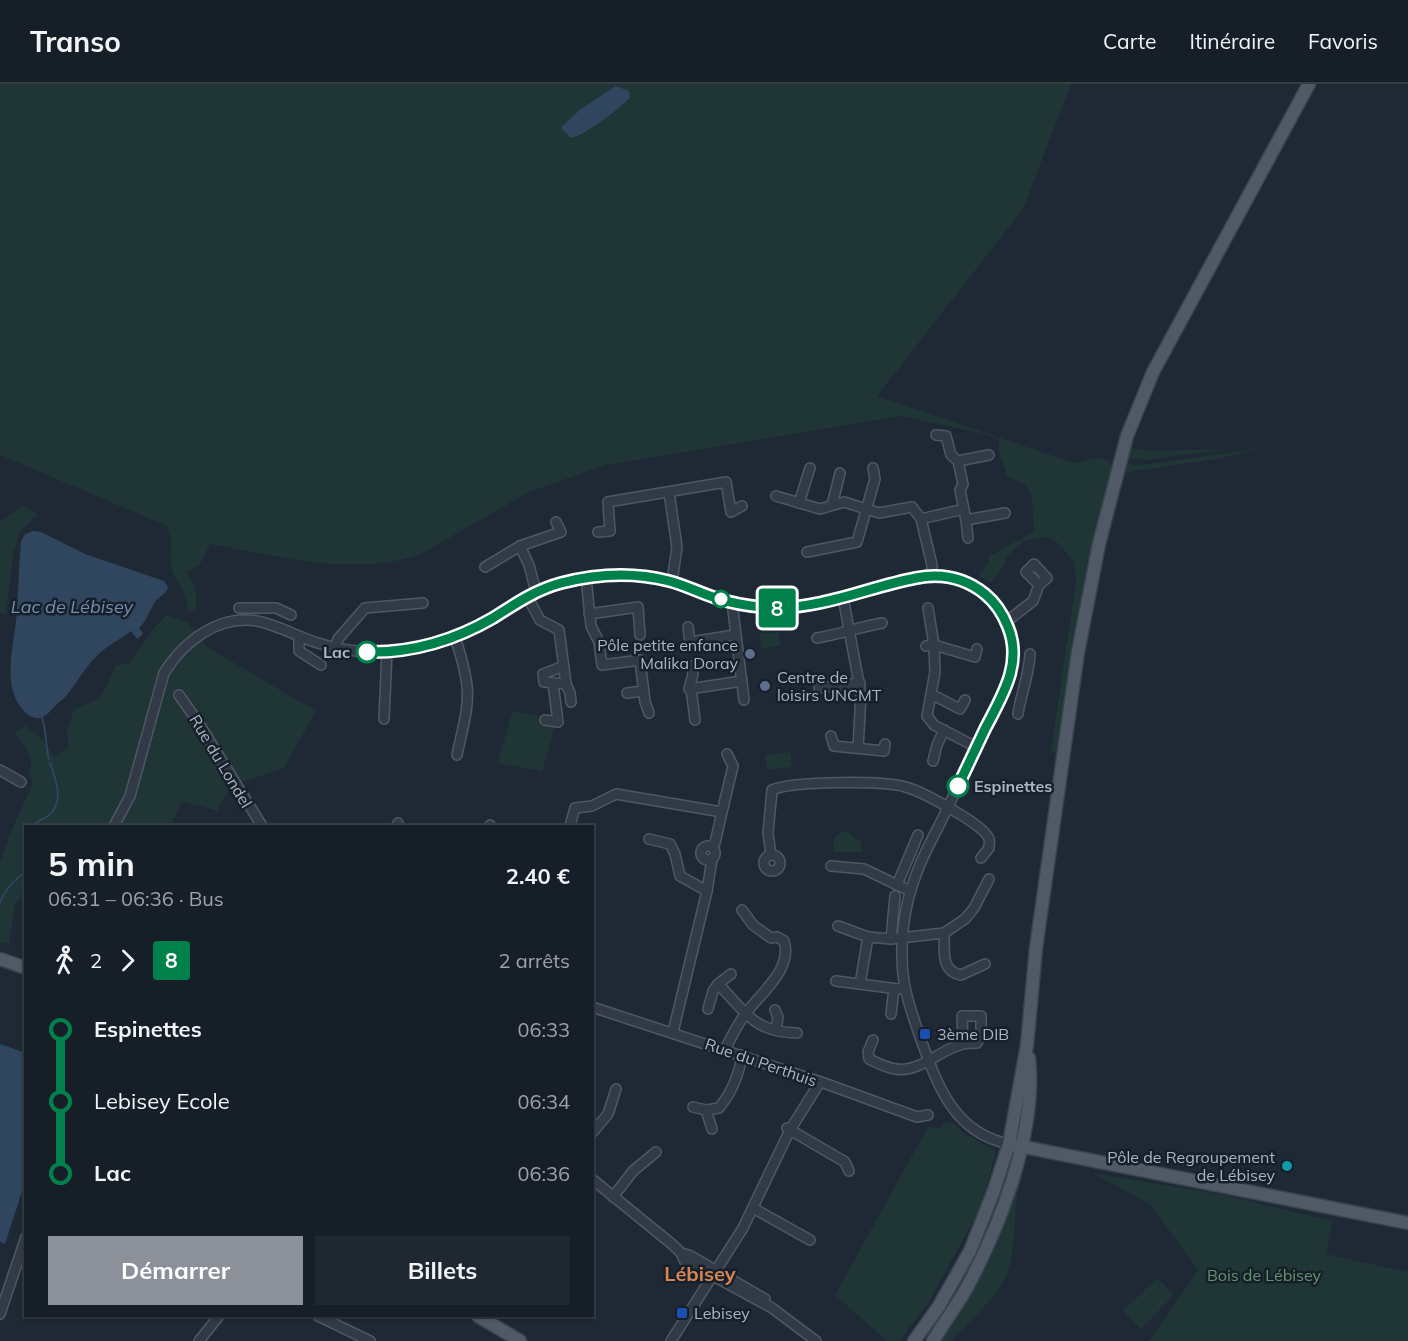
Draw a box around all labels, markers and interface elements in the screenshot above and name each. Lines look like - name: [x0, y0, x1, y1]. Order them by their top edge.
- text: Transo: [30, 24, 121, 59]
- text: Carte: [1103, 28, 1157, 54]
- text: Itinéraire: [1190, 28, 1275, 54]
- text: Favoris: [1308, 28, 1378, 54]
- line badge: 8: [758, 588, 796, 628]
- unlabelled marker: [712, 590, 730, 608]
- water label: Lac de Lébisey: [11, 595, 135, 618]
- text: 8: [771, 595, 783, 621]
- place label: Pôle petite enfance Malika Doray: [597, 635, 738, 673]
- marker: Lac: [356, 641, 378, 663]
- place label: Lac: [323, 642, 350, 662]
- marker: Pôle petite enfance Malika Doray: [743, 647, 757, 661]
- place label: Centre de loisirs UNCMT: [777, 667, 882, 705]
- marker: Centre de loisirs UNCMT: [758, 679, 772, 693]
- street label: Rue du Londel: [185, 711, 257, 811]
- marker: Espinettes: [947, 775, 969, 797]
- place label: Espinettes: [974, 776, 1052, 796]
- text: 5 min: [48, 843, 135, 884]
- text: 2.40 €: [506, 862, 570, 890]
- text: 06:31 – 06:36 · Bus: [48, 886, 224, 911]
- icon: walk: [48, 944, 81, 977]
- icon: forward: [111, 944, 144, 977]
- text: 8: [165, 947, 178, 973]
- text: 2: [90, 948, 102, 973]
- text: 2 arrêts: [499, 948, 570, 973]
- text: Espinettes: [94, 1015, 202, 1043]
- text: 06:33: [517, 1017, 570, 1042]
- place label: 3ème DIB: [937, 1024, 1009, 1044]
- marker: 3ème DIB: [918, 1027, 932, 1041]
- street label: Rue du Perthuis: [702, 1033, 820, 1091]
- text: Lebisey Ecole: [94, 1087, 230, 1115]
- text: 06:34: [517, 1089, 570, 1114]
- place label: Pôle de Regroupement de Lébisey: [1107, 1147, 1275, 1185]
- text: Lac: [94, 1159, 131, 1187]
- marker: Pôle de Regroupement de Lébisey: [1280, 1159, 1294, 1173]
- text: 06:36: [517, 1161, 570, 1186]
- button: Démarrer: [48, 1236, 303, 1305]
- button: Billets: [315, 1236, 570, 1305]
- district label: Lébisey: [664, 1261, 736, 1286]
- park label: Bois de Lébisey: [1207, 1265, 1322, 1285]
- place label: Lebisey: [694, 1303, 750, 1323]
- marker: Lebisey: [675, 1306, 689, 1320]

